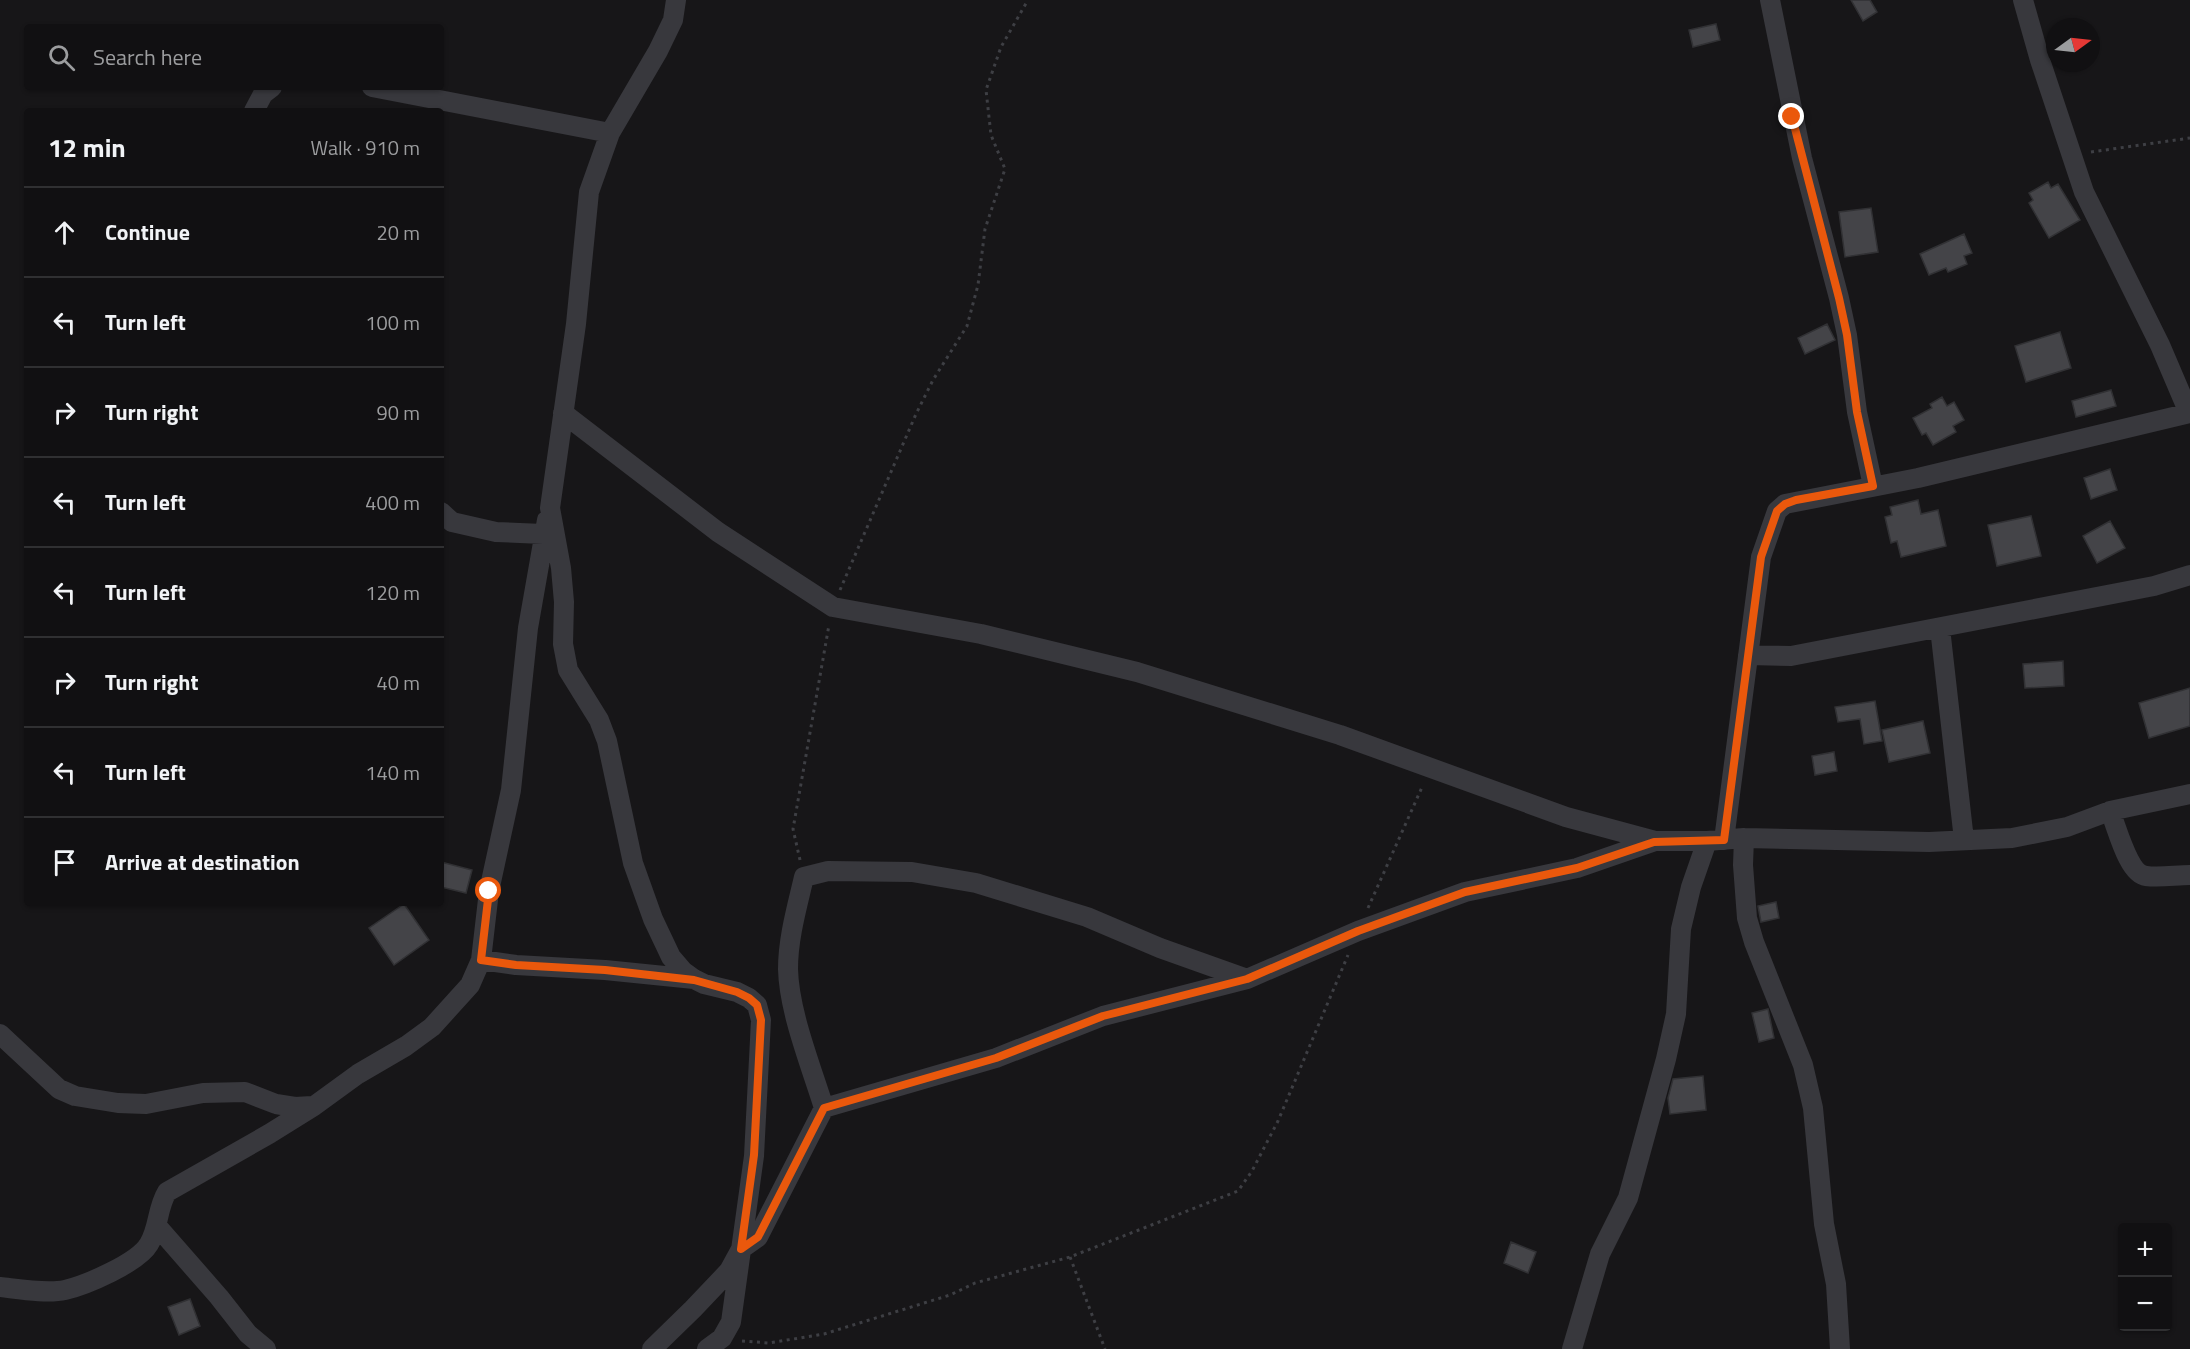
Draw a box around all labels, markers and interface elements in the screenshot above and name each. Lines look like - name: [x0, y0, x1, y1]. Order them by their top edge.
- north arrow: [2046, 18, 2100, 72]
- search box: [24, 24, 444, 90]
- text: Search here: [93, 40, 202, 74]
- icon: search: [45, 41, 78, 74]
- route end: [1778, 103, 1804, 129]
- text: 12 min: [48, 128, 126, 167]
- text: Walk · 910 m: [311, 132, 420, 163]
- text: Continue: [105, 215, 190, 249]
- icon: ahead: [48, 216, 81, 249]
- text: 20 m: [376, 217, 420, 248]
- text: Turn left: [105, 305, 186, 339]
- icon: left: [48, 306, 81, 339]
- text: 100 m: [365, 307, 420, 338]
- text: Turn right: [105, 395, 199, 429]
- icon: right: [48, 396, 81, 429]
- text: 90 m: [376, 397, 420, 428]
- text: Turn left: [105, 485, 186, 519]
- icon: left: [48, 486, 81, 519]
- text: 400 m: [365, 487, 420, 518]
- text: Turn left: [105, 575, 186, 609]
- icon: left: [48, 576, 81, 609]
- text: 120 m: [365, 577, 420, 608]
- text: Turn right: [105, 665, 199, 699]
- icon: right: [48, 666, 81, 699]
- text: 40 m: [376, 667, 420, 698]
- text: Turn left: [105, 755, 186, 789]
- icon: left: [48, 756, 81, 789]
- text: 140 m: [365, 757, 420, 788]
- text: Arrive at destination: [105, 845, 300, 879]
- icon: arrive: [48, 846, 81, 879]
- route start: [475, 877, 501, 903]
- map controls: [2118, 1223, 2172, 1331]
- button: +: [2118, 1223, 2172, 1277]
- button: −: [2118, 1277, 2172, 1331]

